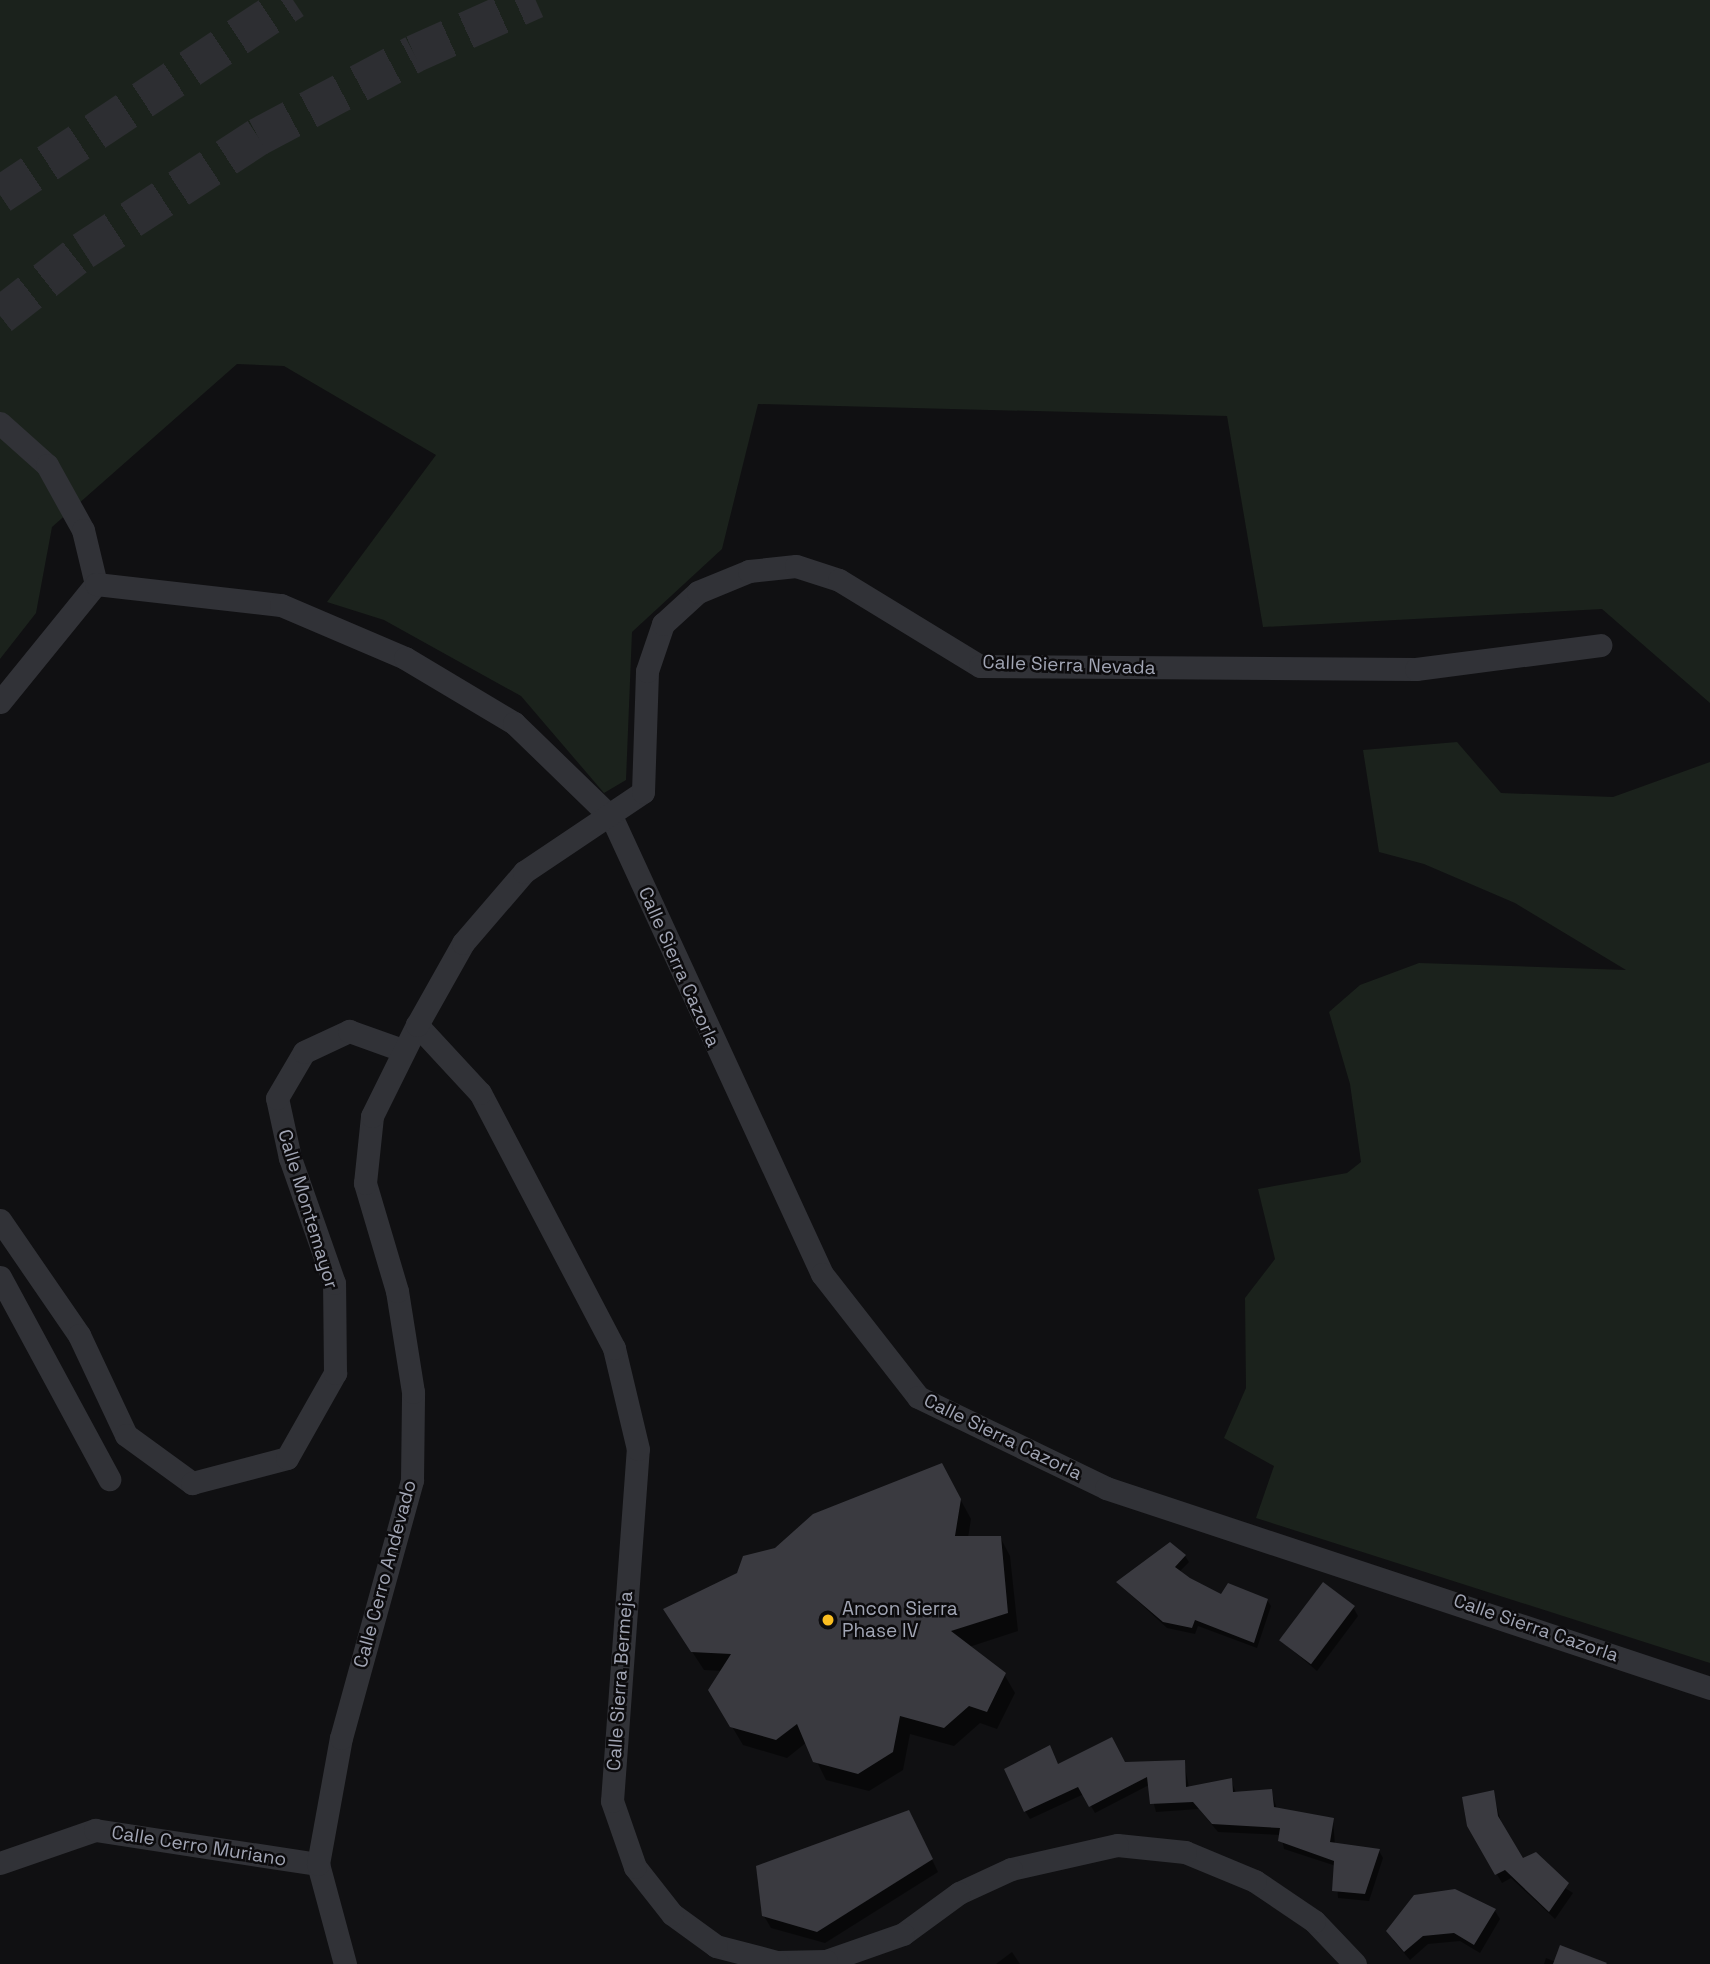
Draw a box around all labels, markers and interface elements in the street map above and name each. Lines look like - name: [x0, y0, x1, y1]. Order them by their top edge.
- street label: Calle Sierra Nevada: [982, 651, 1156, 679]
- street label: Calle Sierra Cazorla: [633, 883, 725, 1051]
- street label: Calle Montemayor: [273, 1127, 343, 1291]
- street label: Calle Sierra Cazorla: [920, 1389, 1086, 1485]
- street label: Calle Cerro Andevado: [349, 1477, 421, 1671]
- street label: Calle Sierra Cazorla: [1450, 1589, 1622, 1667]
- street label: Calle Sierra Bermeja: [602, 1590, 638, 1772]
- place label: Ancon Sierra Phase IV: [842, 1598, 958, 1642]
- marker: Ancon Sierra Phase IV: [820, 1612, 836, 1628]
- street label: Calle Cerro Muriano: [110, 1821, 288, 1871]

